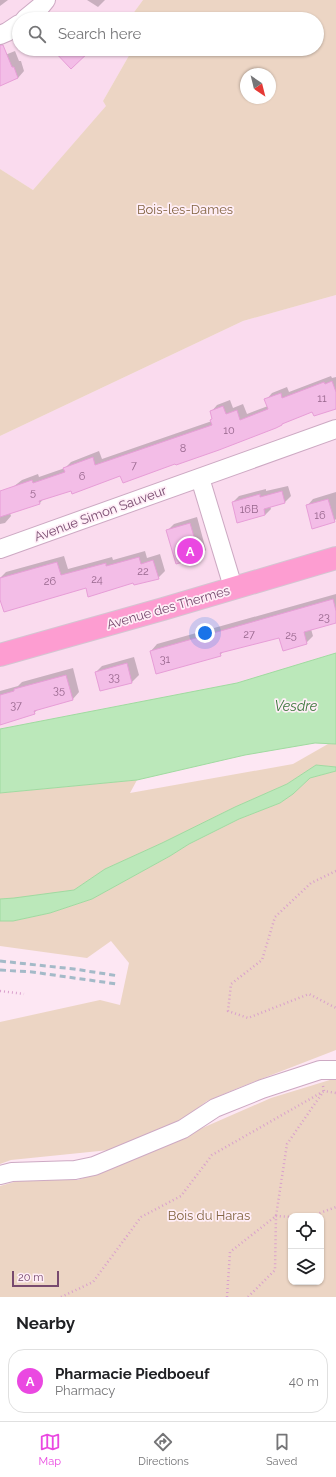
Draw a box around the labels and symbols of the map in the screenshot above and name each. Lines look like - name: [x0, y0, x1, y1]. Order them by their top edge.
- north arrow: [240, 68, 276, 104]
- park label: Bois-les-Dames: [137, 202, 233, 217]
- house number: 11: [317, 392, 327, 405]
- house number: 10: [223, 424, 235, 437]
- house number: 8: [180, 442, 186, 455]
- house number: 7: [131, 459, 137, 472]
- house number: 6: [79, 470, 86, 483]
- street label: Avenue Simon Sauveur: [32, 482, 169, 544]
- house number: 5: [30, 486, 36, 499]
- house number: 16B: [240, 503, 258, 516]
- house number: 16: [314, 509, 326, 522]
- pin: A: [177, 536, 203, 566]
- house number: 22: [137, 565, 149, 578]
- house number: 24: [91, 573, 103, 586]
- house number: 26: [44, 575, 57, 588]
- street label: Avenue des Thermes: [105, 583, 231, 632]
- house number: 23: [318, 611, 330, 624]
- your location: [195, 623, 215, 643]
- house number: 27: [243, 628, 255, 641]
- house number: 25: [285, 629, 297, 642]
- house number: 31: [160, 653, 171, 666]
- house number: 33: [108, 671, 120, 684]
- house number: 35: [53, 684, 65, 697]
- water label: Vesdre: [275, 698, 318, 714]
- house number: 37: [10, 699, 22, 712]
- park label: Bois du Haras: [168, 1208, 250, 1223]
- scale bar: [12, 1269, 59, 1288]

